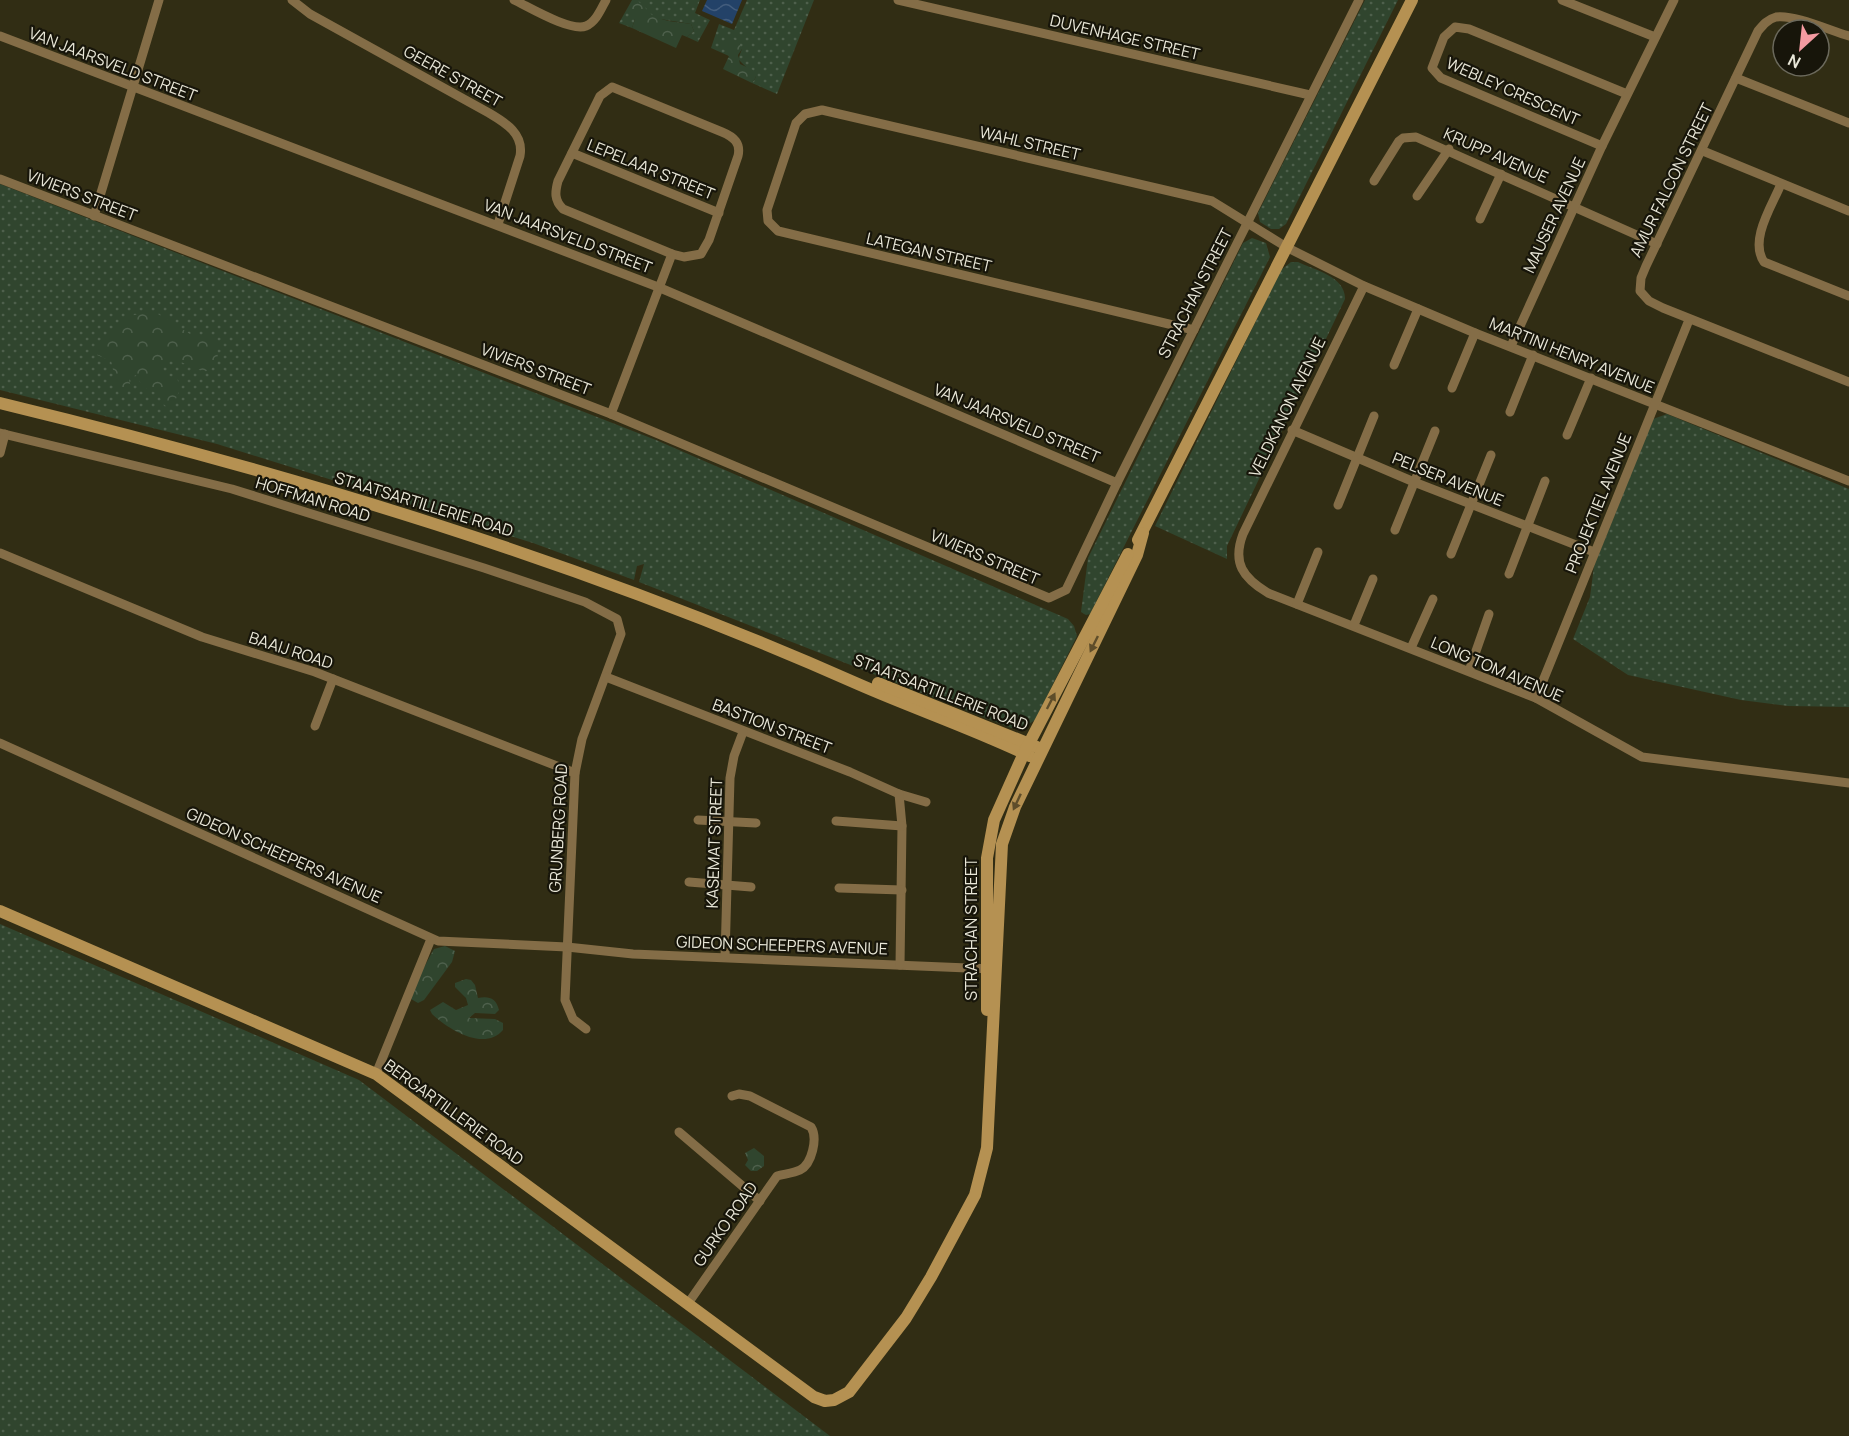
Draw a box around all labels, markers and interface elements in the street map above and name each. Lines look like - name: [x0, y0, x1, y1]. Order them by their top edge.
- street label: DUVENHAGE STREET: [1048, 9, 1203, 65]
- north arrow: [1771, 18, 1831, 78]
- street label: VAN JAARSVELD STREET: [26, 22, 201, 106]
- street label: GEERE STREET: [400, 40, 506, 112]
- text: N: [1784, 49, 1804, 74]
- street label: WEBLEY CRESCENT: [1443, 52, 1584, 130]
- street label: AMUR FALCON STREET: [1624, 99, 1718, 261]
- street label: WAHL STREET: [977, 121, 1083, 165]
- street label: KRUPP AVENUE: [1440, 122, 1552, 188]
- street label: LEPELAAR STREET: [584, 133, 718, 205]
- street label: MAUSER AVENUE: [1518, 154, 1590, 276]
- street label: VIVIERS STREET: [24, 164, 141, 226]
- street label: VAN JAARSVELD STREET: [481, 194, 656, 278]
- street label: STRACHAN STREET: [1153, 224, 1238, 362]
- street label: LATEGAN STREET: [864, 227, 994, 277]
- street label: MARTINI HENRY AVENUE: [1486, 312, 1658, 398]
- street label: VELDKANON AVENUE: [1244, 333, 1330, 481]
- street label: VIVIERS STREET: [478, 338, 595, 400]
- street label: VAN JAARSVELD STREET: [931, 378, 1104, 468]
- street label: PROJEKTIEL AVENUE: [1560, 430, 1636, 576]
- street label: PELSER AVENUE: [1389, 447, 1507, 511]
- street label: STAATSARTILLERIE ROAD: [332, 466, 516, 542]
- street label: HOFFMAN ROAD: [253, 471, 373, 527]
- street label: VIVIERS STREET: [927, 524, 1043, 590]
- street label: BAAIJ ROAD: [246, 626, 336, 674]
- street label: LONG TOM AVENUE: [1427, 631, 1567, 707]
- one-way arrow: [1089, 635, 1098, 652]
- street label: STAATSARTILLERIE ROAD: [850, 648, 1032, 736]
- street label: BASTION STREET: [709, 693, 835, 759]
- one-way arrow: [1047, 693, 1056, 710]
- street label: GRUNBERG ROAD: [544, 763, 572, 893]
- street label: KASEMAT STREET: [701, 777, 727, 909]
- one-way arrow: [1013, 794, 1022, 811]
- street label: GIDEON SCHEEPERS AVENUE: [183, 802, 385, 908]
- street label: STRACHAN STREET: [960, 857, 982, 1001]
- street label: GIDEON SCHEEPERS AVENUE: [676, 930, 888, 960]
- street label: BERGARTILLERIE ROAD: [380, 1054, 528, 1170]
- street label: GURKO ROAD: [688, 1177, 762, 1271]

